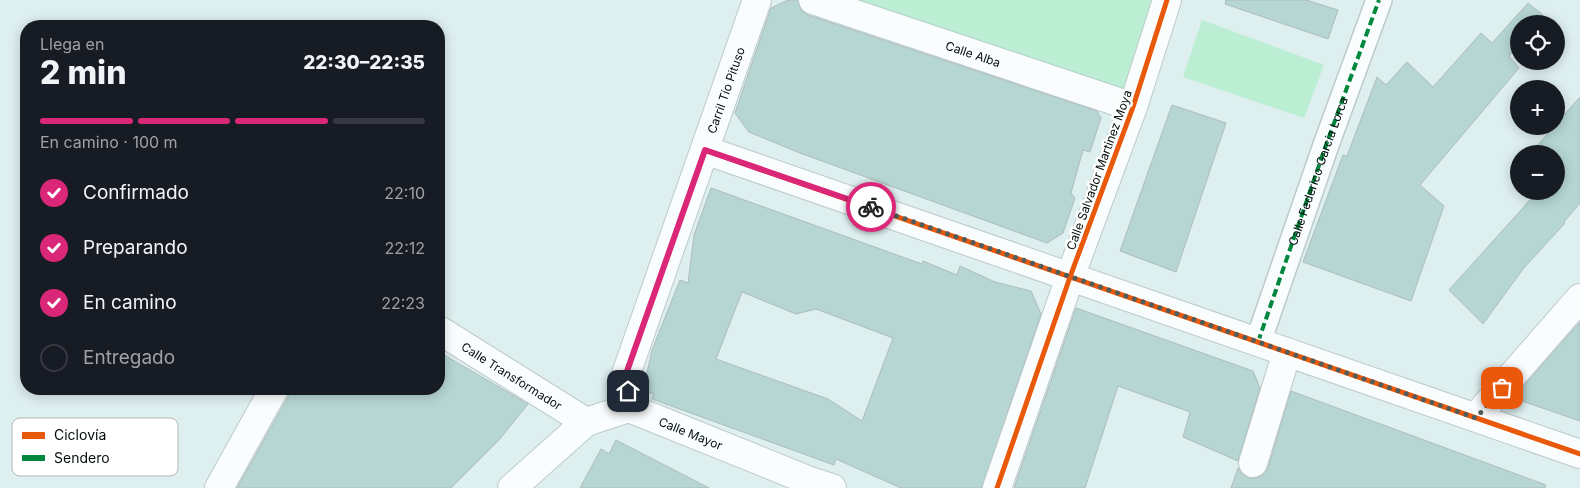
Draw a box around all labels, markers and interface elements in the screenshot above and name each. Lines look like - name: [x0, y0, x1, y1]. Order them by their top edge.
- map controls: [1510, 15, 1565, 200]
- button: locate: [1510, 15, 1565, 70]
- text: Llega en: [40, 34, 104, 54]
- street label: Calle Alba: [944, 37, 1003, 70]
- street label: Carril Tío Pituso: [703, 45, 748, 135]
- text: 22:30–22:35: [303, 51, 425, 74]
- text: 2 min: [40, 53, 126, 92]
- button: +: [1510, 80, 1565, 135]
- street label: Calle Salvador Martinez Moya: [1063, 88, 1135, 252]
- street label: Calle Federico García Lorca: [1284, 95, 1351, 247]
- text: En camino · 100 m: [40, 132, 178, 152]
- button: −: [1510, 145, 1565, 200]
- icon: check: [40, 179, 68, 207]
- text: Confirmado: [83, 181, 189, 204]
- courier: [846, 182, 896, 232]
- text: 22:10: [384, 183, 425, 203]
- icon: bike: [857, 193, 885, 221]
- icon: check: [40, 234, 68, 262]
- text: Preparando: [83, 236, 188, 259]
- text: 22:12: [385, 238, 425, 258]
- icon: check: [40, 289, 68, 317]
- text: En camino: [83, 291, 177, 314]
- text: 22:23: [381, 293, 425, 313]
- street label: Calle Transformador: [459, 339, 565, 413]
- text: Entregado: [83, 346, 175, 369]
- pin: [1481, 367, 1523, 409]
- pin: [607, 370, 649, 412]
- icon: bag: [1488, 374, 1516, 402]
- icon: home: [614, 377, 642, 405]
- street label: Calle Mayor: [657, 413, 725, 453]
- legend: [12, 418, 178, 476]
- text: Ciclovía: [54, 426, 106, 443]
- text: Sendero: [54, 449, 110, 466]

